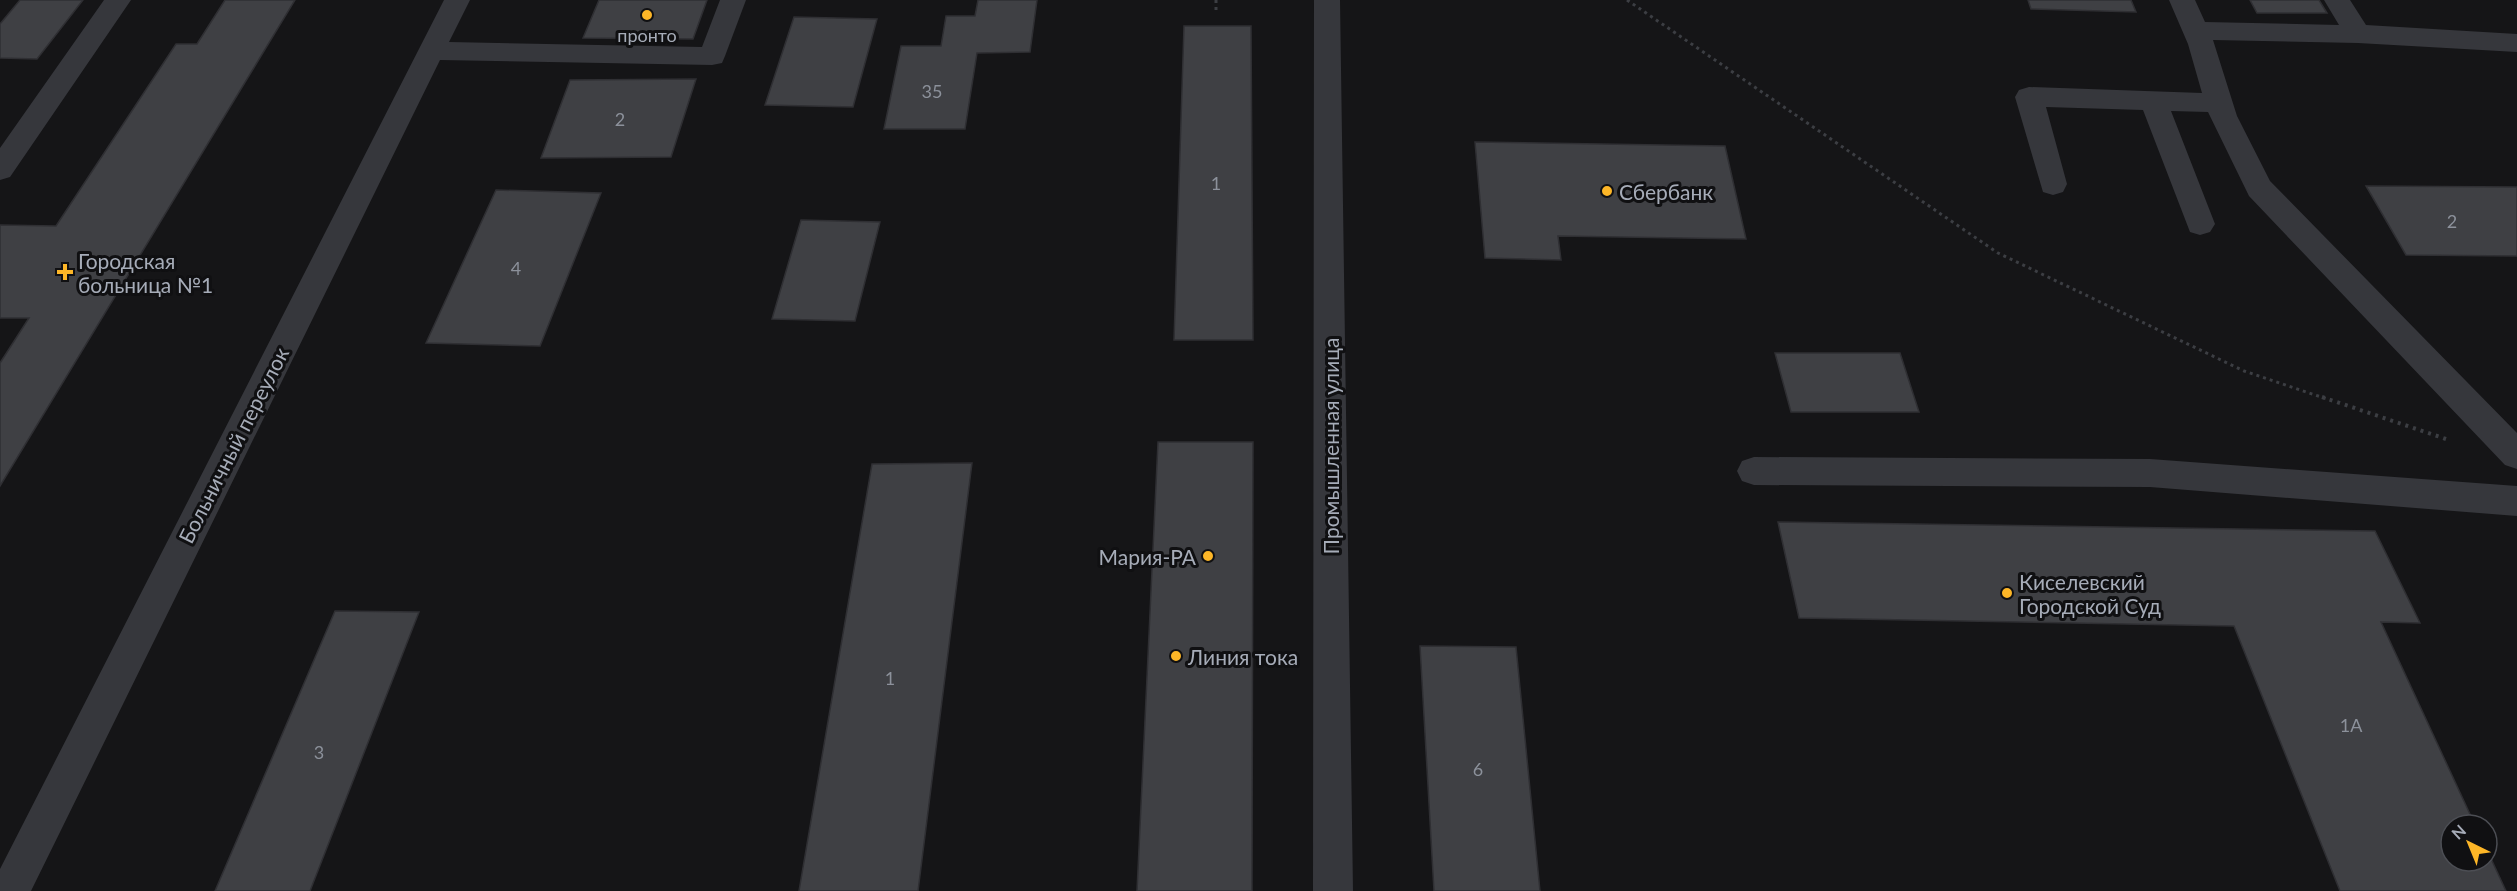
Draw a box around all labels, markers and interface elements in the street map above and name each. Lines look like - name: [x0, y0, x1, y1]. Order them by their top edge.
- marker: пронто: [640, 8, 654, 22]
- place label: пронто: [617, 24, 677, 46]
- house number: 35: [922, 80, 942, 102]
- house number: 2: [615, 108, 625, 130]
- house number: 1: [1211, 172, 1221, 194]
- place label: Сбербанк: [1619, 179, 1713, 204]
- marker: Сбербанк: [1600, 184, 1614, 198]
- house number: 2: [2447, 210, 2457, 232]
- place label: Городская больница №1: [78, 248, 213, 297]
- house number: 4: [511, 257, 521, 279]
- marker: Городская больница №1: [56, 263, 74, 281]
- street label: Промышленная улица: [1318, 338, 1343, 554]
- street label: Больничный переулок: [173, 343, 293, 547]
- place label: Мария-РА: [1099, 544, 1197, 569]
- marker: Мария-РА: [1201, 549, 1215, 563]
- place label: Киселевский Городской Суд: [2019, 569, 2161, 618]
- marker: Киселевский Городской Суд: [2000, 586, 2014, 600]
- place label: Линия тока: [1187, 644, 1298, 669]
- marker: Линия тока: [1169, 649, 1183, 663]
- house number: 1: [885, 667, 895, 689]
- house number: 1А: [2340, 714, 2363, 736]
- house number: 3: [314, 741, 324, 763]
- house number: 6: [1473, 758, 1483, 780]
- north arrow: [2439, 813, 2499, 873]
- text: N: [2447, 821, 2469, 843]

